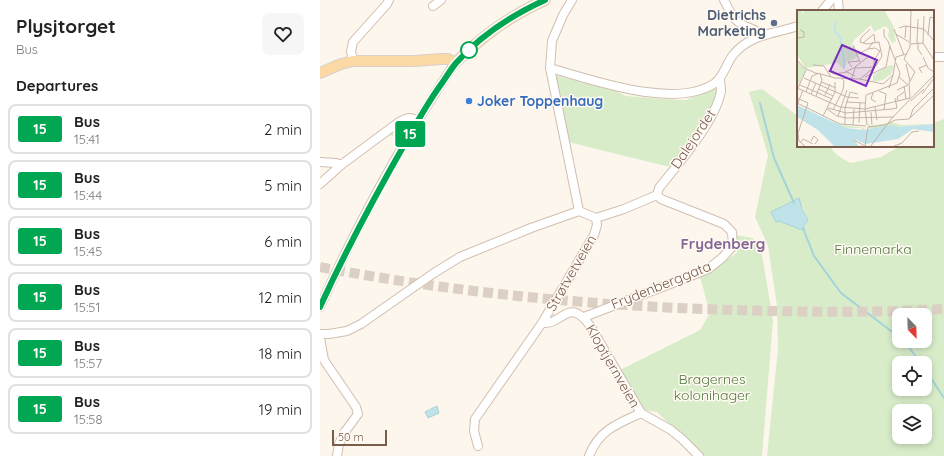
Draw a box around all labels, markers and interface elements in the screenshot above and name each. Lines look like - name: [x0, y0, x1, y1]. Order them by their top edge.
- place label: Dietrichs Marketing: [697, 6, 766, 40]
- inset map: [797, 10, 934, 147]
- button: heart: [262, 13, 304, 55]
- text: Plysjtorget: [16, 14, 116, 38]
- marker: Dietrichs Marketing: [769, 18, 779, 28]
- text: Bus: [16, 41, 38, 57]
- unlabelled marker: [460, 41, 478, 59]
- text: Departures: [16, 76, 98, 95]
- place label: Joker Toppenhaug: [477, 92, 603, 110]
- marker: Joker Toppenhaug: [464, 96, 474, 106]
- street label: Dalejordet: [667, 106, 720, 172]
- text: Bus: [74, 112, 100, 131]
- text: 15: [33, 120, 47, 138]
- text: 2 min: [264, 120, 302, 139]
- line badge: 15: [392, 121, 428, 147]
- text: 15: [403, 125, 417, 143]
- text: 15:41: [74, 131, 100, 147]
- text: Bus: [74, 168, 100, 187]
- text: 15: [33, 176, 47, 194]
- text: 5 min: [264, 176, 302, 195]
- text: 15:44: [74, 187, 102, 203]
- text: Bus: [74, 224, 100, 243]
- street label: Strøtvetveien: [542, 231, 600, 315]
- text: 15: [33, 232, 47, 250]
- text: 6 min: [264, 232, 302, 251]
- district label: Frydenberg: [681, 234, 765, 253]
- park label: Finnemarka: [834, 240, 912, 258]
- text: 15:45: [74, 243, 102, 259]
- street label: Frydenberggata: [608, 257, 714, 313]
- text: Bus: [74, 280, 100, 299]
- text: 15: [33, 288, 47, 306]
- text: 12 min: [258, 288, 302, 307]
- text: 15:51: [74, 299, 100, 315]
- north arrow: [892, 308, 932, 348]
- map controls: [892, 308, 932, 444]
- street label: Kloptjernveien: [582, 321, 644, 411]
- text: Bus: [74, 336, 100, 355]
- text: 15: [33, 344, 47, 362]
- text: 18 min: [259, 344, 302, 363]
- text: 15:57: [74, 355, 102, 371]
- button: locate: [892, 356, 932, 396]
- park label: Bragernes kolonihager: [674, 370, 751, 404]
- text: Bus: [74, 392, 100, 411]
- text: 15: [33, 400, 47, 418]
- text: 19 min: [258, 400, 302, 419]
- button: layers: [892, 404, 932, 444]
- text: 15:58: [74, 411, 102, 427]
- scale bar: [332, 428, 387, 447]
- text: 50 m: [338, 430, 364, 444]

